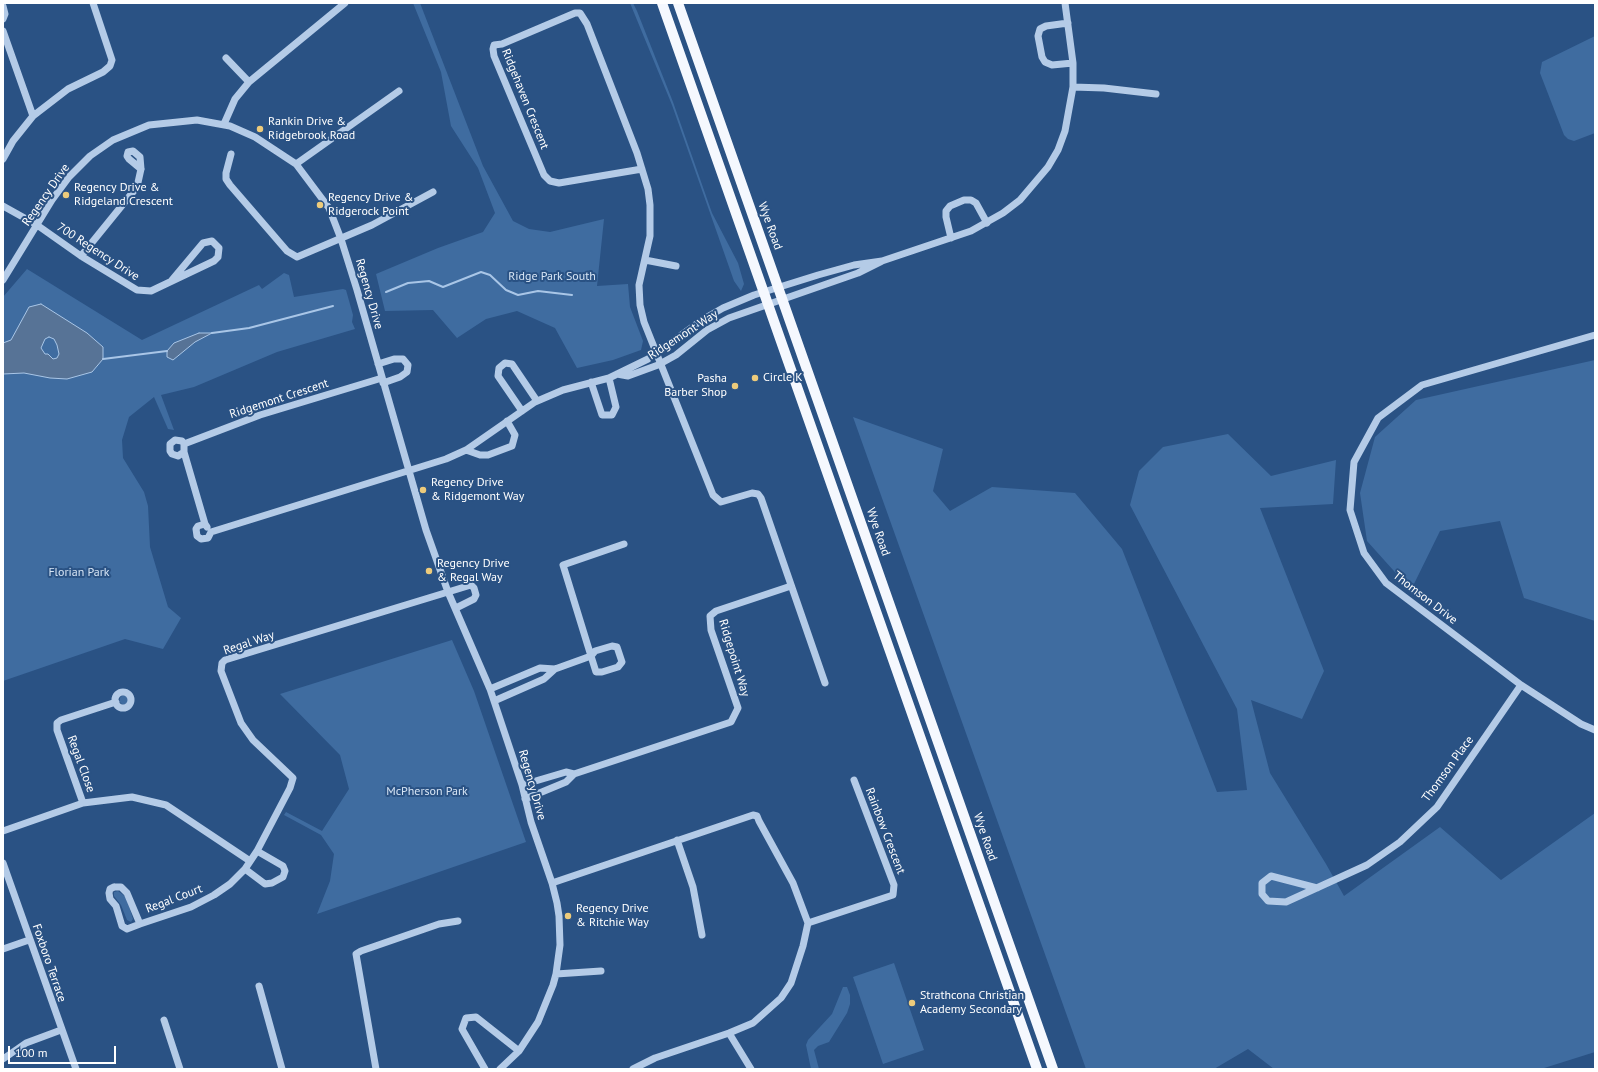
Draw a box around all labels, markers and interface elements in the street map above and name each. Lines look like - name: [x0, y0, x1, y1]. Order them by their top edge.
- street label: Ridgehaven Crescent: [498, 47, 552, 151]
- place label: Rankin Drive & Ridgebrook Road: [268, 115, 355, 143]
- marker: Rankin Drive & Ridgebrook Road: [255, 124, 265, 134]
- street label: Regency Drive: [19, 161, 73, 229]
- place label: Regency Drive & Ridgeland Crescent: [74, 181, 173, 209]
- marker: Regency Drive & Ridgeland Crescent: [61, 190, 71, 200]
- place label: Regency Drive & Ridgerock Point: [328, 191, 414, 219]
- marker: Regency Drive & Ridgerock Point: [315, 200, 325, 210]
- street label: Wye Road: [755, 200, 785, 252]
- street label: 700 Regency Drive: [54, 220, 142, 284]
- street label: Regency Drive: [352, 257, 386, 331]
- park label: Ridge Park South: [508, 270, 596, 284]
- street label: Ridgemont Way: [645, 307, 721, 363]
- place label: Circle K: [763, 371, 803, 385]
- place label: Pasha Barber Shop: [664, 372, 727, 400]
- marker: Circle K: [750, 373, 760, 383]
- street label: Ridgemont Crescent: [228, 376, 330, 422]
- marker: Pasha Barber Shop: [730, 381, 740, 391]
- place label: Regency Drive & Ridgemont Way: [431, 476, 524, 504]
- marker: Regency Drive & Ridgemont Way: [418, 485, 428, 495]
- street label: Wye Road: [863, 506, 893, 558]
- place label: Regency Drive & Regal Way: [437, 557, 510, 585]
- park label: Florian Park: [48, 566, 110, 580]
- marker: Regency Drive & Regal Way: [424, 566, 434, 576]
- street label: Thomson Drive: [1390, 568, 1460, 628]
- street label: Ridgepoint Way: [715, 617, 753, 699]
- street label: Regal Way: [222, 628, 276, 658]
- street label: Thomson Place: [1419, 733, 1477, 805]
- street label: Regal Close: [64, 734, 98, 794]
- street label: Regency Drive: [515, 748, 549, 822]
- park label: McPherson Park: [386, 785, 468, 799]
- street label: Rainbow Crescent: [862, 786, 908, 876]
- street label: Wye Road: [970, 811, 1000, 863]
- street label: Regal Court: [144, 882, 204, 916]
- place label: Regency Drive & Ritchie Way: [576, 902, 649, 930]
- marker: Regency Drive & Ritchie Way: [563, 911, 573, 921]
- street label: Foxboro Terrace: [29, 922, 69, 1004]
- place label: Strathcona Christian Academy Secondary: [920, 989, 1024, 1017]
- marker: Strathcona Christian Academy Secondary: [907, 998, 917, 1008]
- scale bar: [10, 1038, 118, 1064]
- text: 100 m: [15, 1045, 48, 1060]

